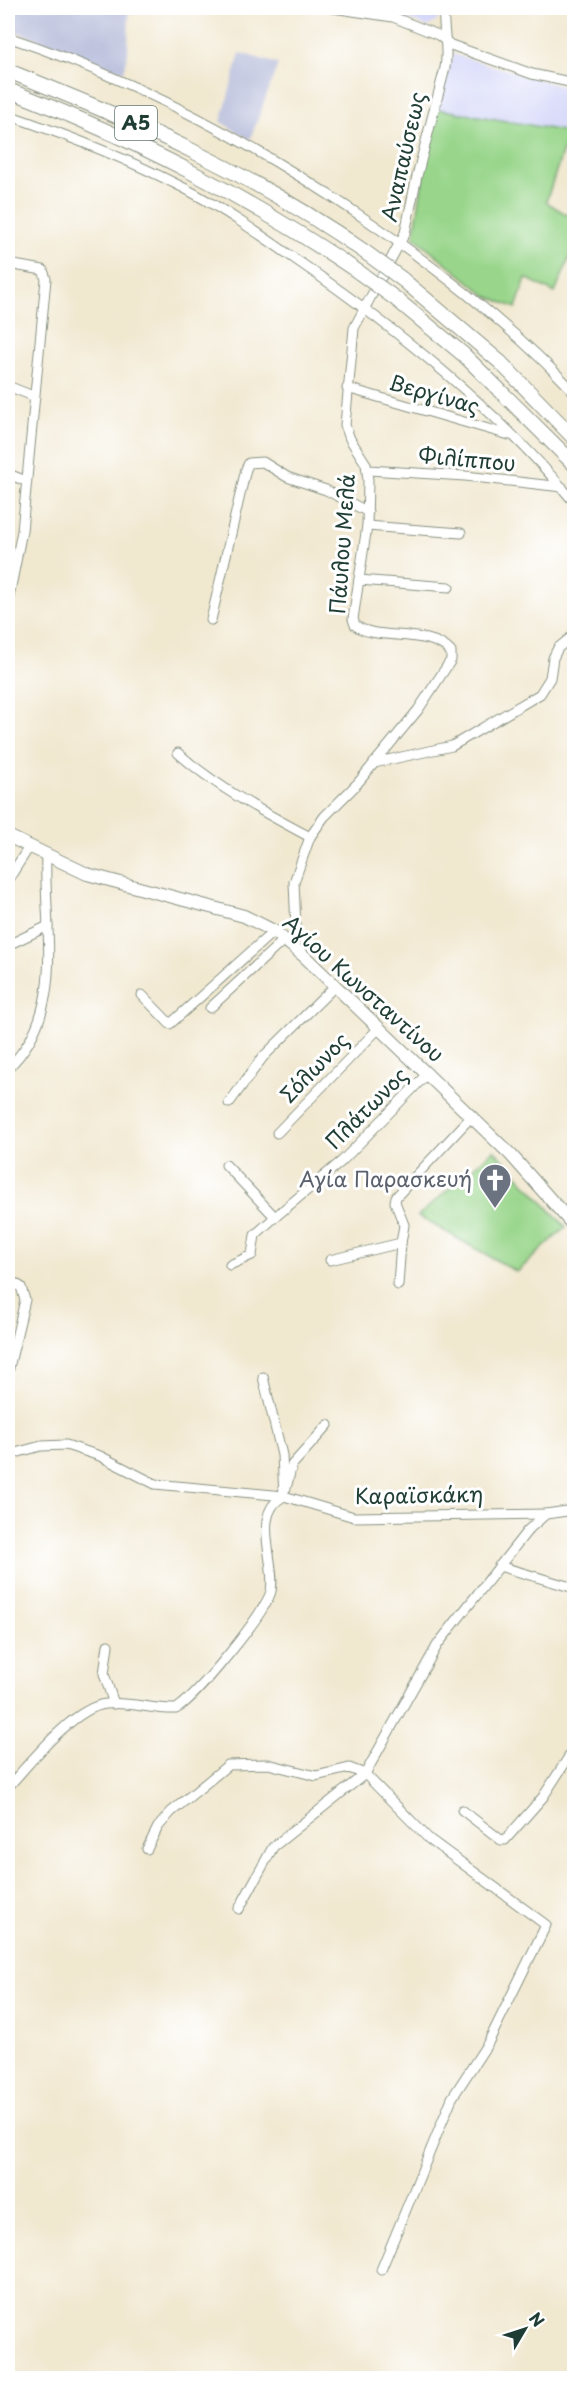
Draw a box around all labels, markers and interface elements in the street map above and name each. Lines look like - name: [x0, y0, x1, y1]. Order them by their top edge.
- street label: Αναπαύσεως: [372, 88, 433, 225]
- road number: Α5: [115, 106, 157, 140]
- street label: Βεργίνας: [386, 365, 484, 421]
- street label: Φιλίππου: [417, 438, 517, 478]
- street label: Πάυλου Μελά: [320, 473, 362, 615]
- street label: Αγίου Κωνσταντίνου: [277, 906, 452, 1069]
- street label: Σόλωνος: [272, 1024, 355, 1109]
- street label: Πλάτωνος: [317, 1059, 414, 1156]
- place label: Αγία Παρασκευή: [299, 1162, 472, 1194]
- church icon: Αγία Παρασκευή: [477, 1162, 513, 1209]
- street label: Καραϊσκάκη: [354, 1477, 483, 1511]
- north arrow: [495, 2299, 555, 2359]
- text: N: [524, 2306, 551, 2331]

